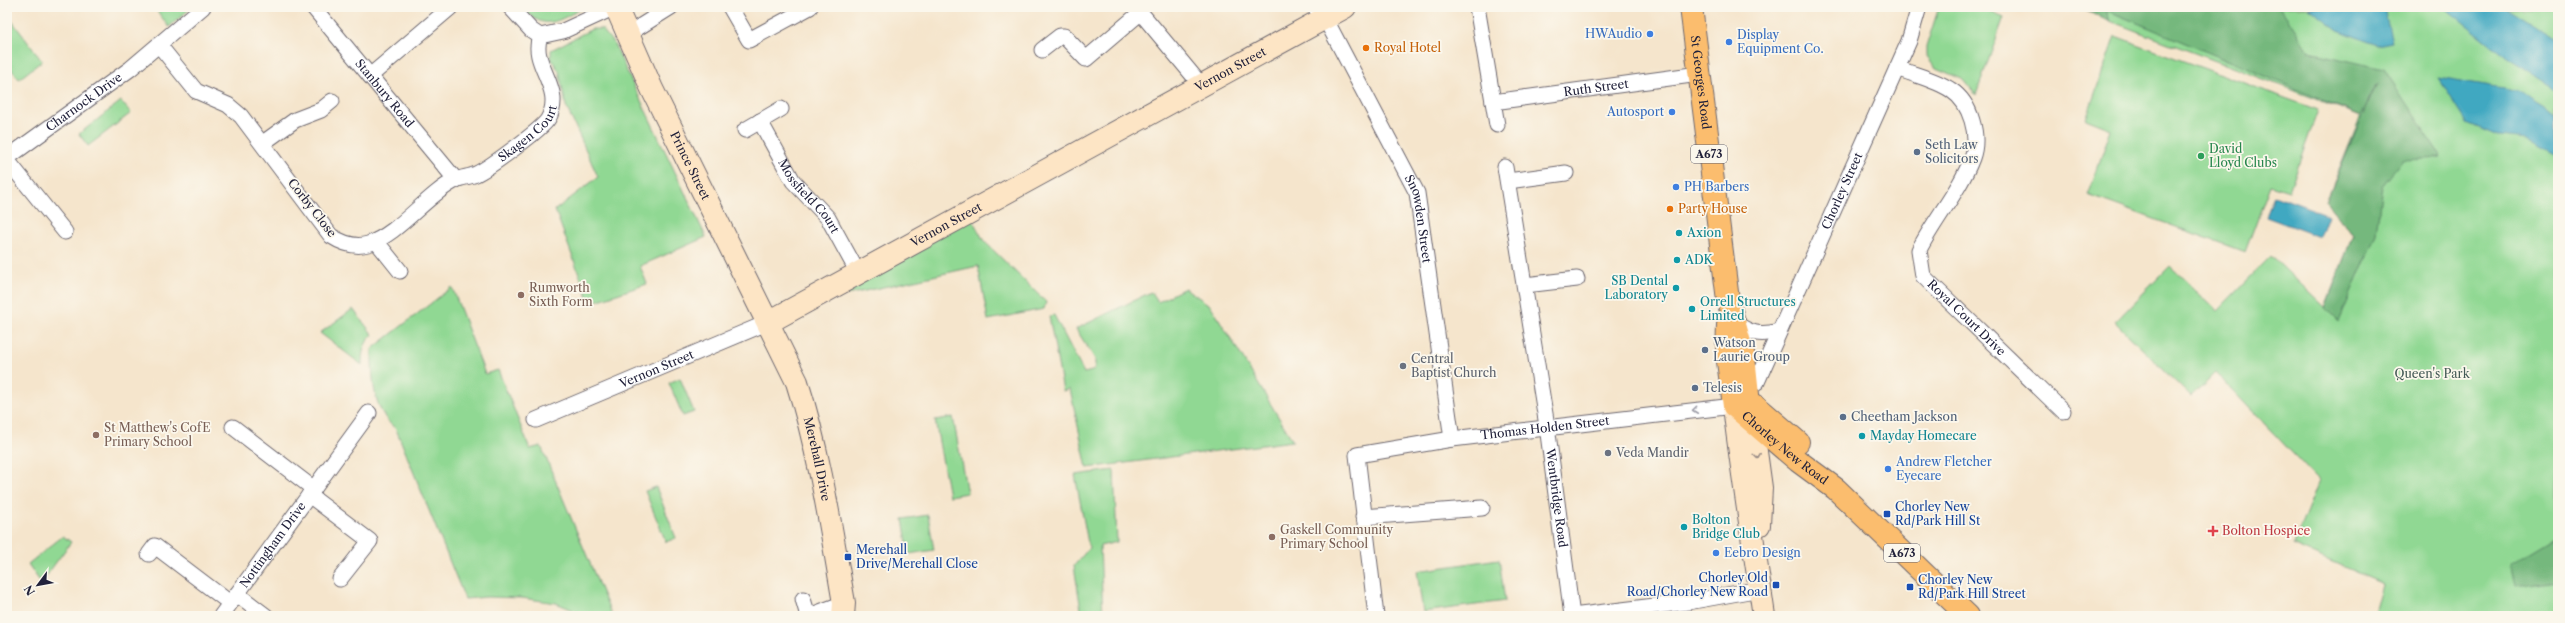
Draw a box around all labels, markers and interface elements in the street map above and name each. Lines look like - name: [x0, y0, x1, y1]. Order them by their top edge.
- place label: HWAudio: [1585, 26, 1642, 41]
- place label: Display Equipment Co.: [1737, 27, 1824, 56]
- marker: HWAudio: [1645, 29, 1655, 39]
- street label: St Georges Road: [1688, 34, 1714, 131]
- marker: Display Equipment Co.: [1724, 37, 1734, 47]
- place label: Royal Hotel: [1374, 40, 1441, 55]
- street label: Vernon Street: [1191, 43, 1269, 95]
- marker: Royal Hotel: [1361, 43, 1371, 53]
- street label: Stanbury Road: [352, 56, 418, 131]
- street label: Charnock Drive: [43, 69, 125, 135]
- street label: Ruth Street: [1563, 76, 1630, 99]
- street label: Skagen Court: [495, 103, 560, 165]
- place label: Autosport: [1606, 104, 1665, 119]
- marker: Autosport: [1667, 107, 1677, 117]
- street label: Prince Street: [667, 129, 714, 203]
- place label: Seth Law Solicitors: [1925, 137, 1979, 166]
- place label: David Lloyd Clubs: [2209, 141, 2277, 170]
- road number: A673: [1691, 145, 1727, 163]
- marker: Seth Law Solicitors: [1912, 147, 1922, 157]
- street label: Chorley Street: [1818, 149, 1866, 232]
- marker: David Lloyd Clubs: [2196, 151, 2206, 161]
- street label: Mossfield Court: [775, 156, 843, 236]
- street label: Snowden Street: [1402, 172, 1435, 265]
- street label: Corby Close: [285, 175, 340, 240]
- place label: PH Barbers: [1684, 179, 1749, 194]
- marker: PH Barbers: [1671, 182, 1681, 192]
- street label: Vernon Street: [907, 199, 985, 251]
- place label: Party House: [1678, 201, 1748, 216]
- marker: Party House: [1665, 204, 1675, 214]
- place label: Axion: [1686, 225, 1722, 240]
- marker: Axion: [1674, 228, 1684, 238]
- place label: ADK: [1684, 252, 1713, 267]
- marker: ADK: [1672, 255, 1682, 265]
- place label: SB Dental Laboratory: [1605, 273, 1668, 302]
- street label: Royal Court Drive: [1924, 276, 2009, 359]
- place label: Rumworth Sixth Form: [529, 280, 593, 309]
- marker: SB Dental Laboratory: [1671, 283, 1681, 293]
- marker: Rumworth Sixth Form: [516, 290, 526, 300]
- place label: Orrell Structures Limited: [1700, 294, 1796, 323]
- marker: Orrell Structures Limited: [1687, 304, 1697, 314]
- place label: Watson Laurie Group: [1712, 335, 1790, 364]
- marker: Watson Laurie Group: [1700, 345, 1710, 355]
- street label: Vernon Street: [616, 346, 697, 391]
- place label: Central Baptist Church: [1411, 351, 1497, 380]
- marker: Central Baptist Church: [1398, 361, 1408, 371]
- park label: Queen's Park: [2394, 366, 2471, 381]
- place label: Telesis: [1703, 380, 1742, 395]
- marker: Telesis: [1690, 383, 1700, 393]
- one-way arrow: [1692, 405, 1698, 414]
- street label: Chorley New Road: [1739, 408, 1832, 488]
- place label: Cheetham Jackson: [1851, 409, 1958, 424]
- marker: Cheetham Jackson: [1838, 412, 1848, 422]
- street label: Thomas Holden Street: [1480, 413, 1611, 443]
- street label: Merehall Drive: [801, 415, 834, 502]
- place label: St Matthew's CofE Primary School: [104, 420, 211, 449]
- place label: Mayday Homecare: [1870, 428, 1977, 443]
- marker: St Matthew's CofE Primary School: [91, 430, 101, 440]
- marker: Mayday Homecare: [1857, 431, 1867, 441]
- place label: Veda Mandir: [1615, 445, 1689, 460]
- street label: Wentbridge Road: [1543, 446, 1571, 549]
- marker: Veda Mandir: [1603, 448, 1613, 458]
- one-way arrow: [1752, 453, 1761, 459]
- place label: Andrew Fletcher Eyecare: [1895, 454, 1992, 483]
- marker: Andrew Fletcher Eyecare: [1883, 464, 1893, 474]
- street label: Nottingham Drive: [236, 499, 309, 590]
- place label: Chorley New Rd/Park Hill St: [1895, 499, 1981, 528]
- marker: Chorley New Rd/Park Hill St: [1882, 509, 1892, 519]
- place label: Bolton Bridge Club: [1692, 512, 1760, 541]
- place label: Gaskell Community Primary School: [1280, 522, 1393, 551]
- marker: Bolton Bridge Club: [1679, 522, 1689, 532]
- place label: Bolton Hospice: [2222, 523, 2311, 538]
- marker: Bolton Hospice: [2207, 525, 2219, 537]
- marker: Gaskell Community Primary School: [1267, 532, 1277, 542]
- place label: Merehall Drive/Merehall Close: [856, 542, 978, 571]
- road number: A673: [1884, 544, 1920, 562]
- place label: Eebro Design: [1724, 545, 1801, 560]
- marker: Eebro Design: [1711, 548, 1721, 558]
- marker: Merehall Drive/Merehall Close: [843, 552, 853, 562]
- north arrow: [18, 565, 58, 605]
- place label: Chorley Old Road/Chorley New Road: [1627, 570, 1769, 599]
- place label: Chorley New Rd/Park Hill Street: [1918, 572, 2026, 601]
- marker: Chorley Old Road/Chorley New Road: [1771, 580, 1781, 590]
- text: N: [21, 582, 38, 598]
- marker: Chorley New Rd/Park Hill Street: [1905, 582, 1915, 592]

